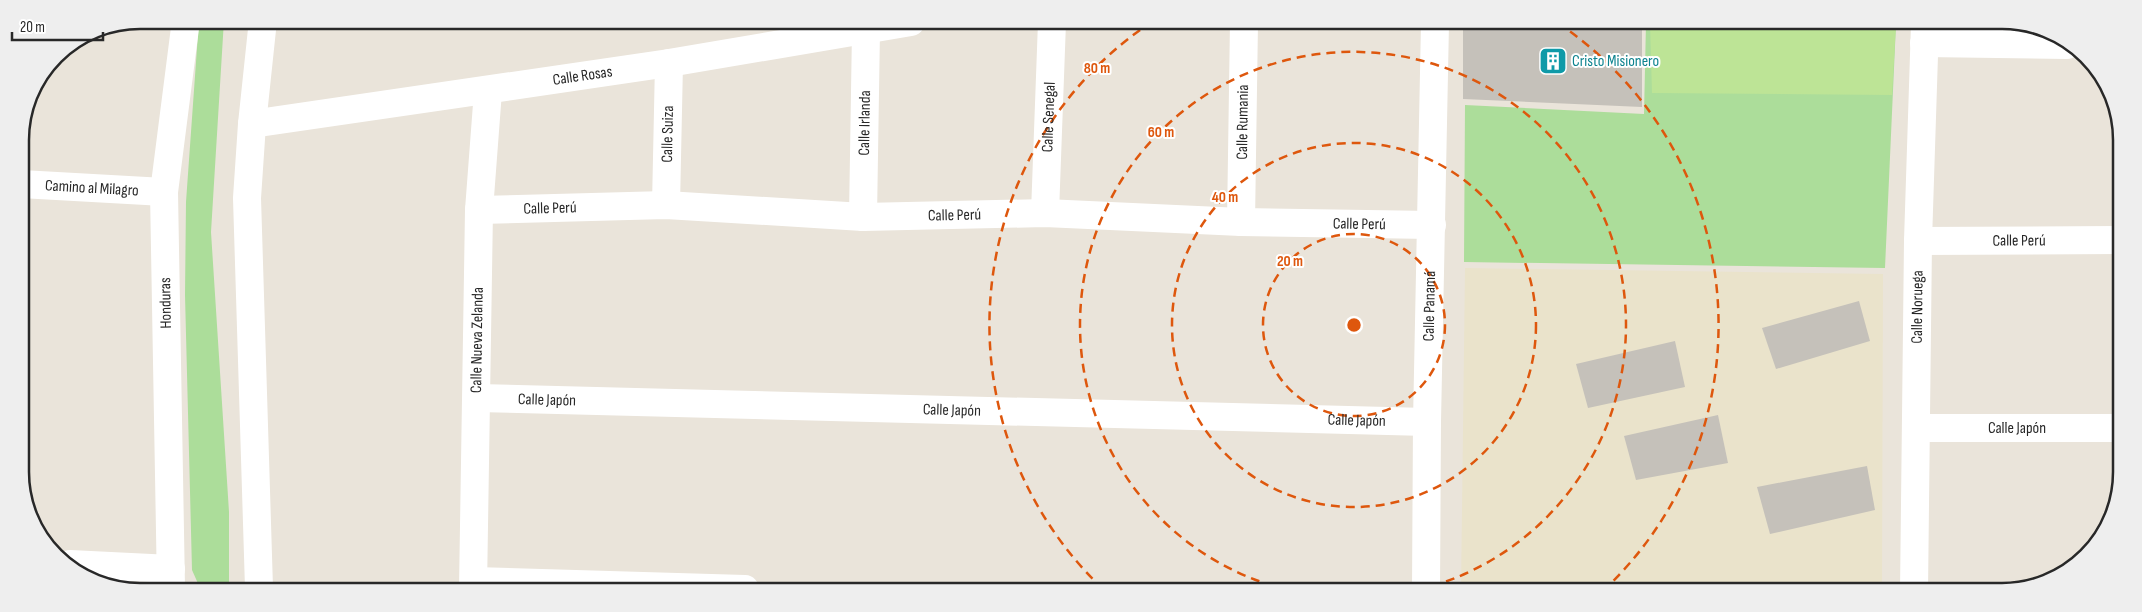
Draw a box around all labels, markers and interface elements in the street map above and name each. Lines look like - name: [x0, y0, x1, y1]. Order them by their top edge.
- scale bar: [12, 10, 104, 42]
- text: 20 m: [20, 18, 45, 37]
- building icon: Cristo Misionero: [1538, 46, 1568, 76]
- place label: Cristo Misionero: [1572, 52, 1659, 71]
- text: 80 m: [1084, 59, 1110, 78]
- street label: Calle Rosas: [551, 62, 614, 89]
- street label: Calle Senegal: [1038, 81, 1059, 153]
- street label: Calle Rumania: [1232, 84, 1253, 160]
- street label: Calle Irlanda: [854, 90, 875, 156]
- street label: Calle Suiza: [657, 105, 678, 163]
- text: 60 m: [1148, 123, 1174, 142]
- street label: Camino al Milagro: [45, 176, 139, 200]
- text: 40 m: [1212, 188, 1238, 207]
- street label: Calle Perú: [523, 198, 577, 218]
- street label: Calle Perú: [928, 205, 981, 225]
- street label: Calle Perú: [1333, 214, 1386, 234]
- street label: Calle Perú: [1992, 231, 2046, 250]
- text: 20 m: [1277, 252, 1303, 271]
- street label: Calle Panamá: [1419, 270, 1440, 342]
- street label: Calle Noruega: [1907, 270, 1927, 344]
- street label: Honduras: [156, 277, 176, 329]
- street label: Calle Nueva Zelanda: [467, 287, 487, 393]
- centre of rings: [1345, 316, 1363, 334]
- street label: Calle Japón: [518, 390, 576, 410]
- street label: Calle Japón: [923, 400, 981, 420]
- street label: Calle Japón: [1327, 410, 1386, 430]
- street label: Calle Japón: [1988, 419, 2046, 438]

